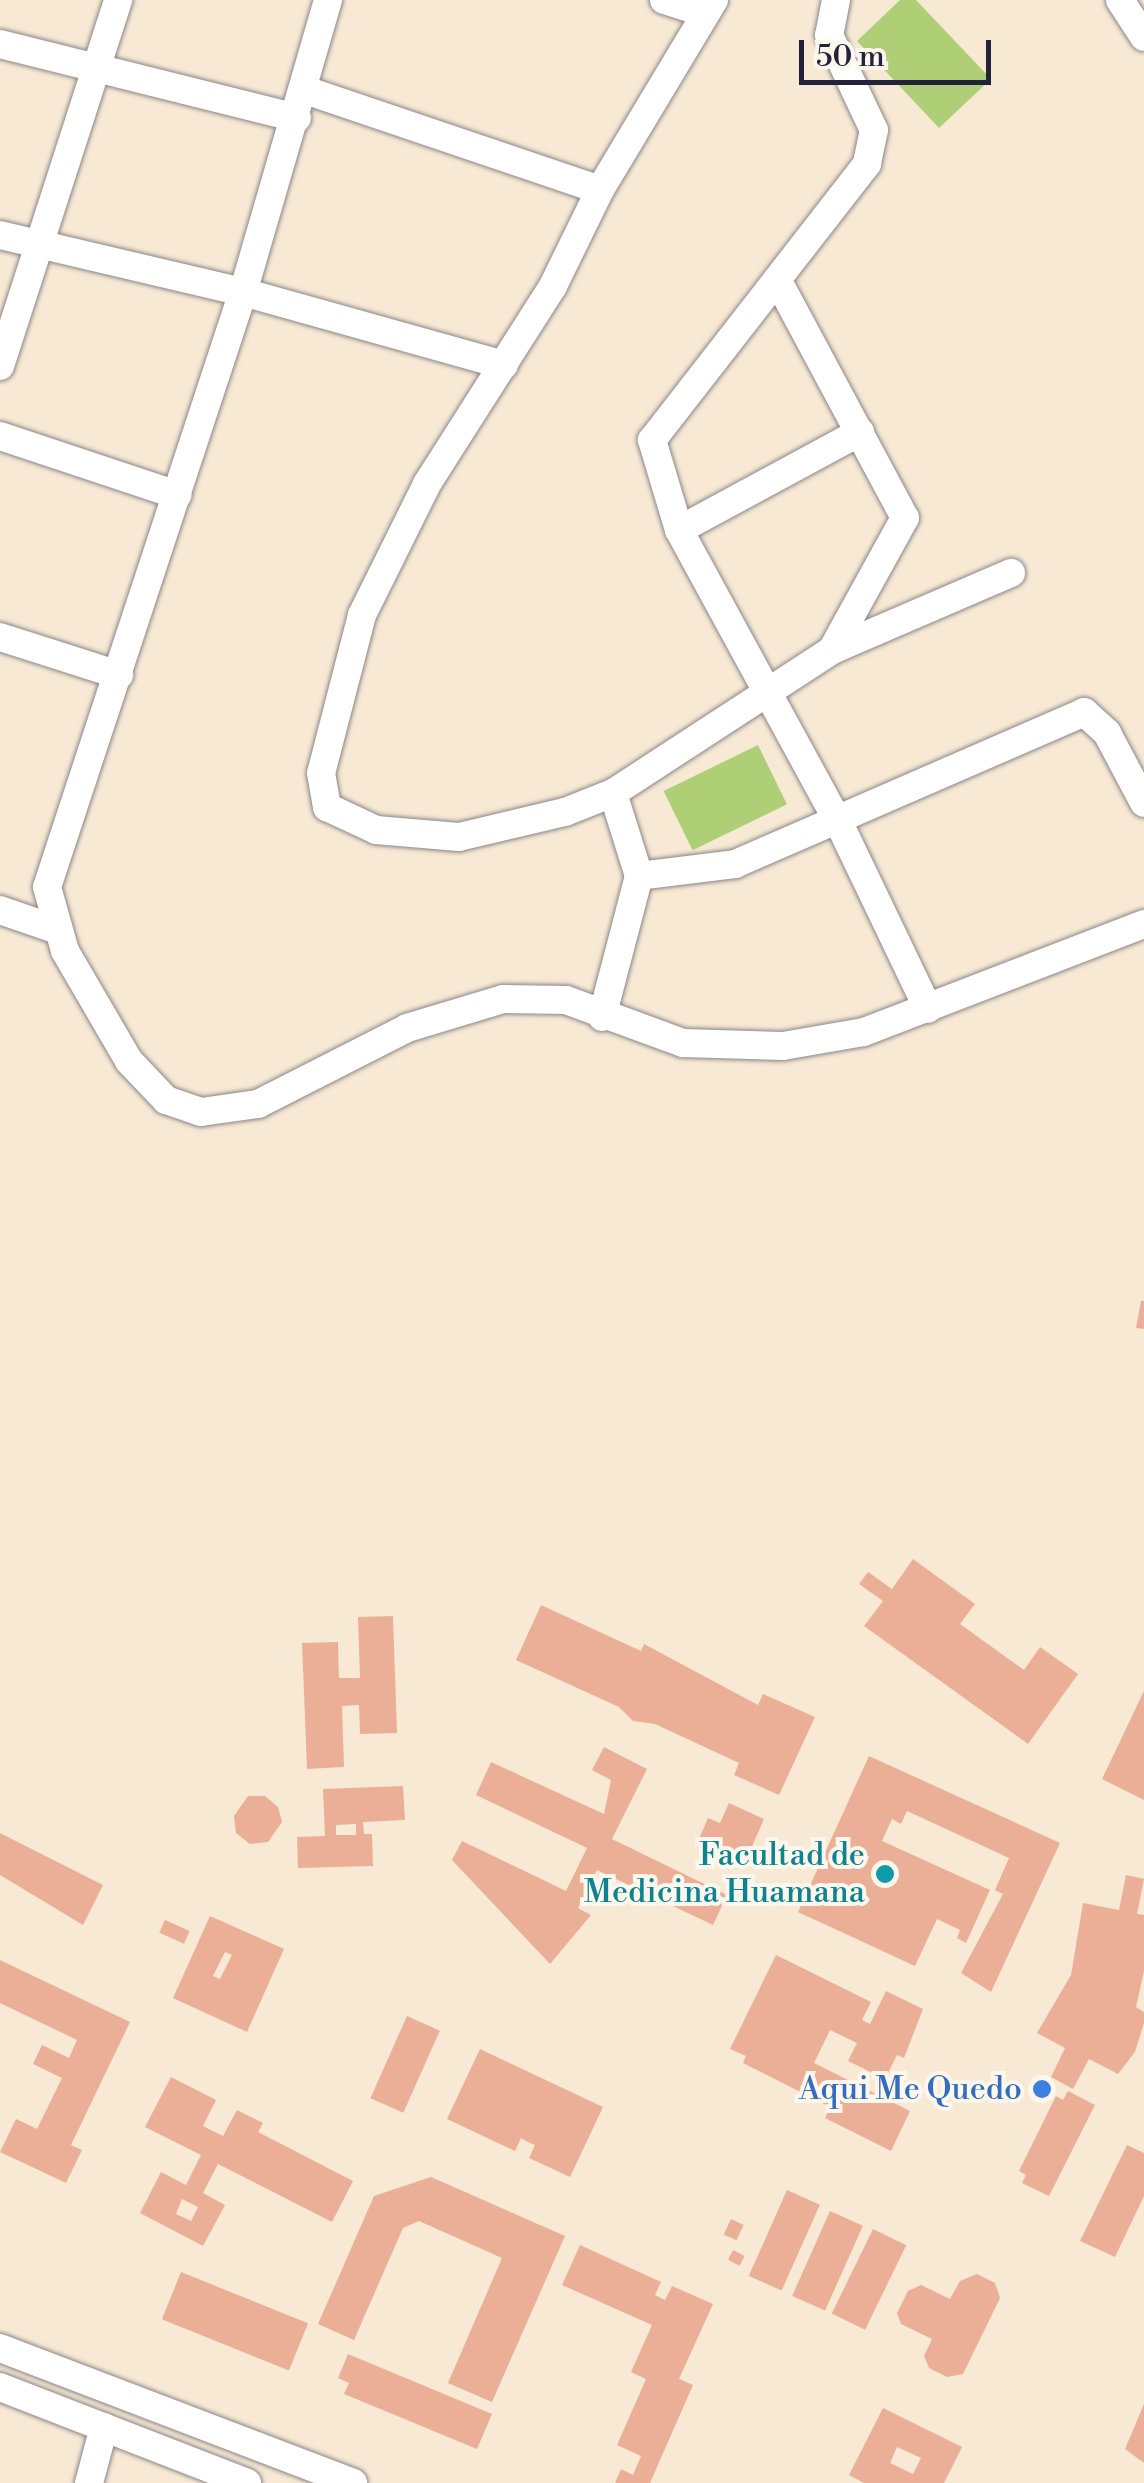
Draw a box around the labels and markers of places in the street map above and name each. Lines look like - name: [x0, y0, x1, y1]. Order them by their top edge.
- place label: Facultad de Medicina Huamana: [584, 1837, 865, 1912]
- marker: Facultad de Medicina Huamana: [874, 1863, 896, 1885]
- place label: Aqui Me Quedo: [799, 2070, 1022, 2108]
- marker: Aqui Me Quedo: [1031, 2078, 1053, 2100]

